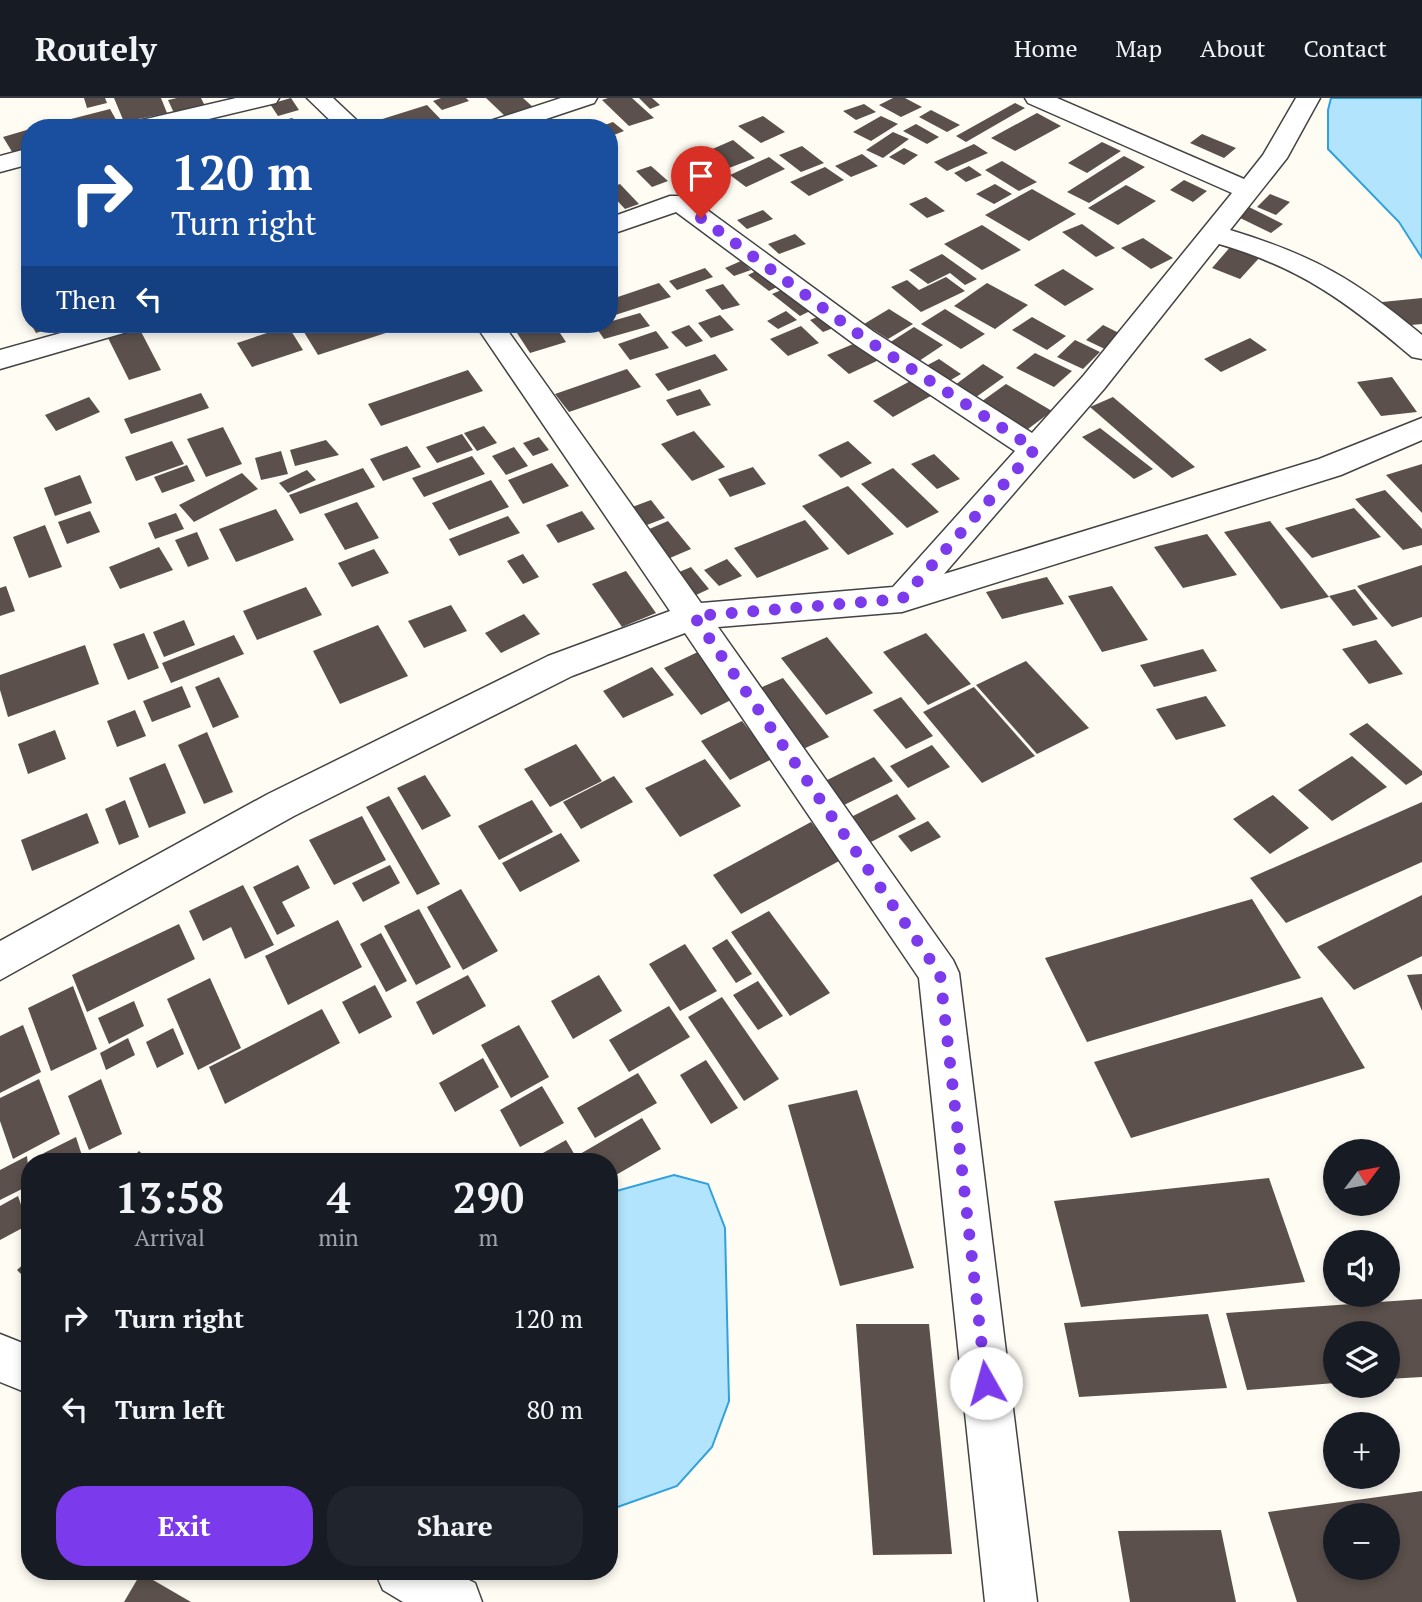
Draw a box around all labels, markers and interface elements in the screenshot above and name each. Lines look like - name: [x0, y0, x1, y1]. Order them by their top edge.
- text: Routely: [35, 27, 157, 70]
- text: Home: [1014, 32, 1078, 64]
- text: Map: [1116, 32, 1162, 64]
- text: About: [1200, 32, 1266, 64]
- text: Contact: [1304, 32, 1387, 64]
- text: 120 m: [171, 139, 313, 204]
- pin: [671, 146, 731, 218]
- icon: right: [56, 147, 147, 238]
- icon: arrive: [682, 157, 720, 195]
- text: Turn right: [171, 202, 317, 244]
- icon: left: [130, 280, 168, 318]
- text: Then: [56, 282, 116, 316]
- north arrow: [1323, 1139, 1400, 1216]
- map controls: [1323, 1139, 1400, 1580]
- text: 13:58: [115, 1169, 224, 1225]
- text: 4: [327, 1169, 350, 1225]
- text: 290: [453, 1169, 524, 1225]
- text: Arrival: [134, 1222, 205, 1253]
- text: min: [318, 1222, 359, 1253]
- text: m: [478, 1222, 498, 1253]
- button: sound: [1323, 1230, 1400, 1307]
- icon: right: [56, 1299, 94, 1337]
- text: Turn right: [115, 1301, 244, 1335]
- text: 120 m: [513, 1301, 583, 1335]
- button: layers: [1323, 1321, 1400, 1398]
- position arrow: [949, 1346, 1023, 1420]
- icon: left: [56, 1390, 94, 1428]
- text: Turn left: [115, 1392, 225, 1426]
- text: 80 m: [527, 1392, 583, 1426]
- button: +: [1323, 1412, 1400, 1489]
- button: Exit: [56, 1486, 313, 1566]
- button: Share: [327, 1486, 583, 1566]
- button: −: [1323, 1503, 1400, 1580]

